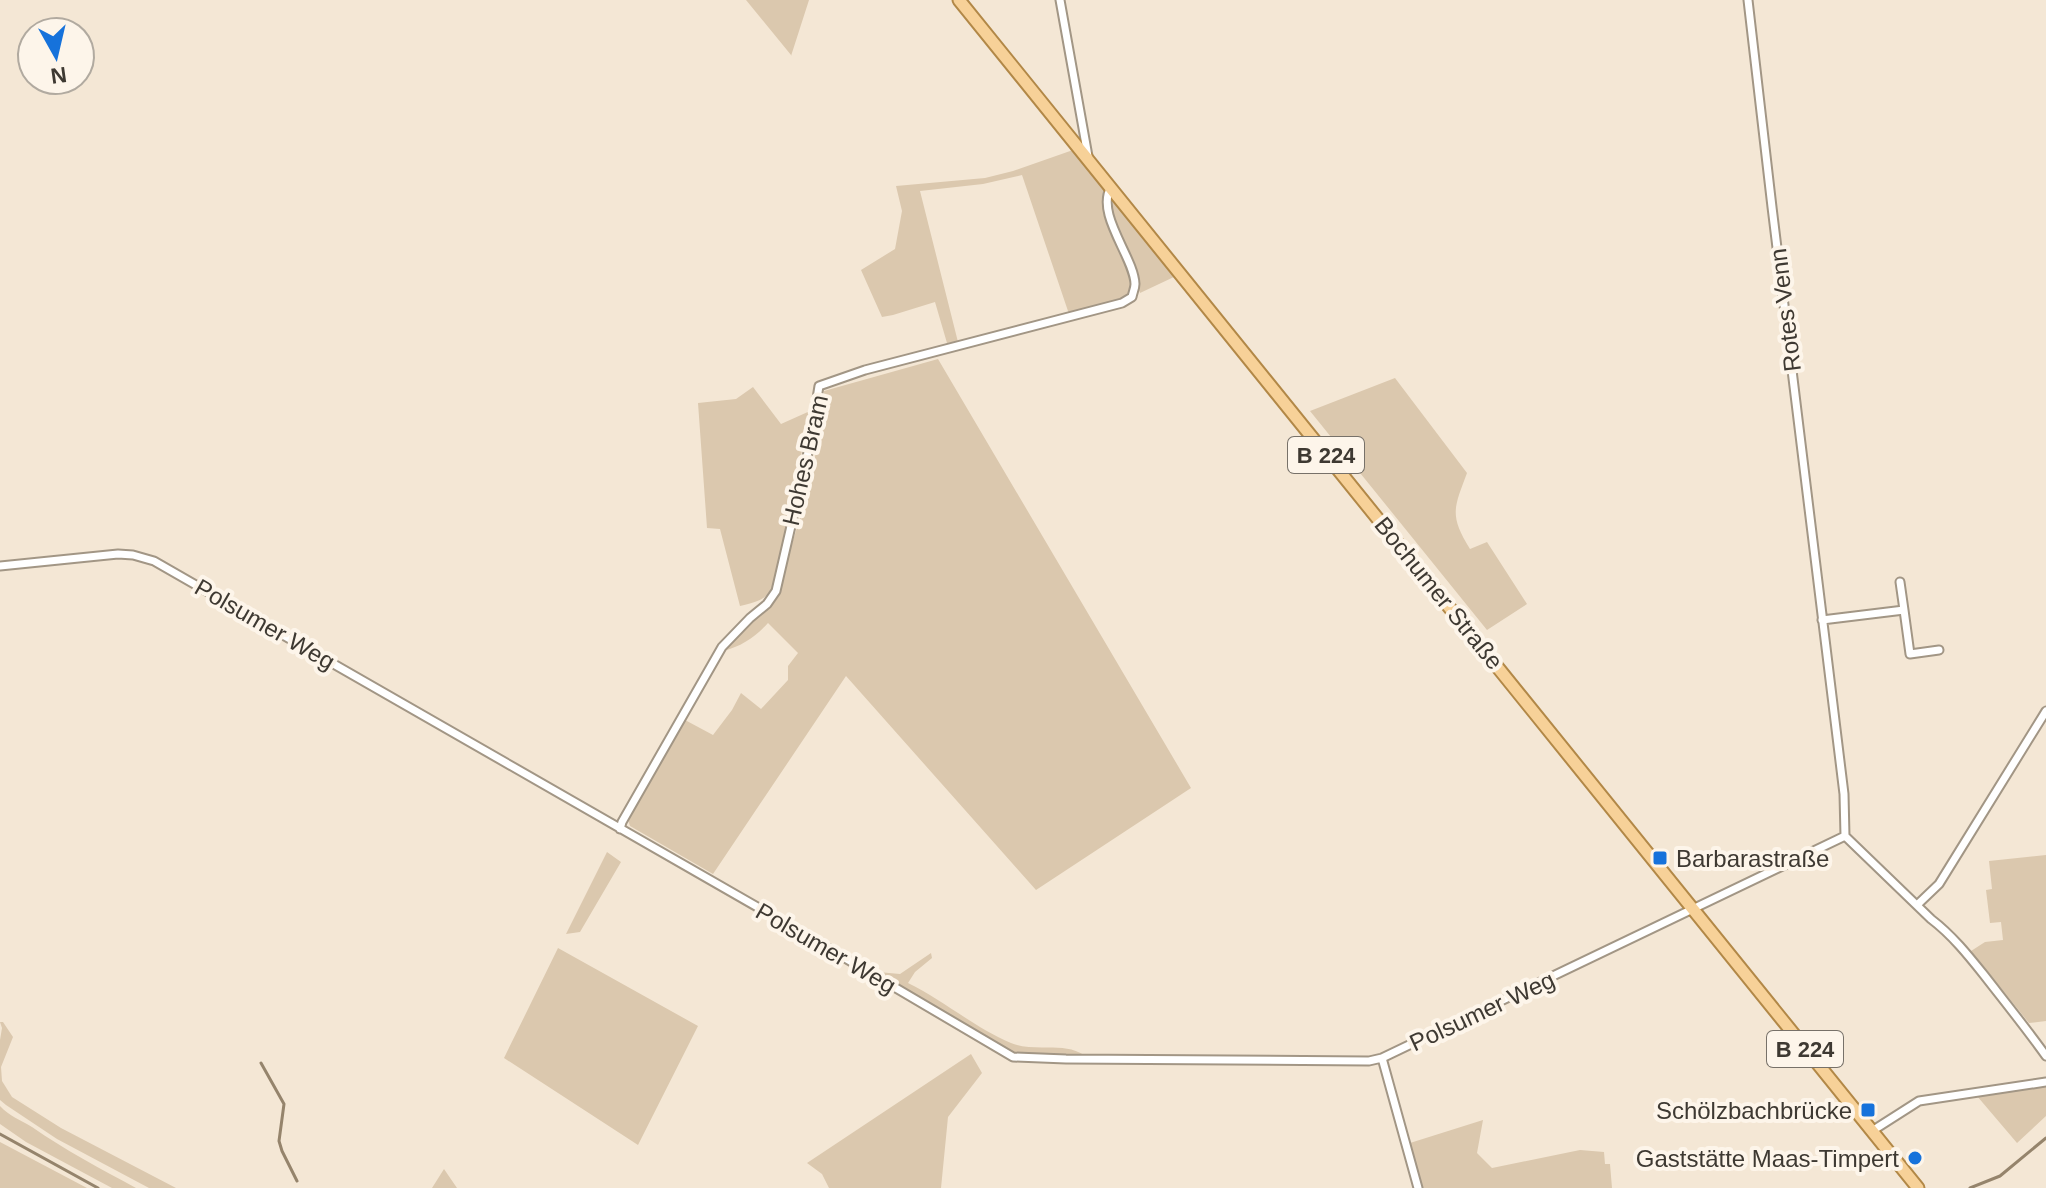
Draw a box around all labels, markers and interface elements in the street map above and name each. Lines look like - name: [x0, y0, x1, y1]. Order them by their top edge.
- north arrow: [16, 16, 96, 96]
- text: N: [49, 62, 68, 89]
- street label: Rotes Venn: [1764, 247, 1806, 373]
- street label: Hohes Bram: [777, 392, 833, 528]
- road number: B 224: [1288, 437, 1364, 473]
- street label: Bochumer Straße: [1369, 511, 1509, 675]
- street label: Polsumer Weg: [190, 573, 340, 675]
- place label: Barbarastraße: [1676, 845, 1829, 872]
- marker: Barbarastraße: [1651, 849, 1669, 867]
- street label: Polsumer Weg: [751, 897, 901, 999]
- street label: Polsumer Weg: [1405, 966, 1559, 1056]
- road number: B 224: [1767, 1031, 1843, 1067]
- place label: Schölzbachbrücke: [1656, 1097, 1852, 1124]
- marker: Schölzbachbrücke: [1859, 1101, 1877, 1119]
- place label: Gaststätte Maas-Timpert: [1636, 1145, 1899, 1172]
- marker: Gaststätte Maas-Timpert: [1906, 1149, 1924, 1167]

